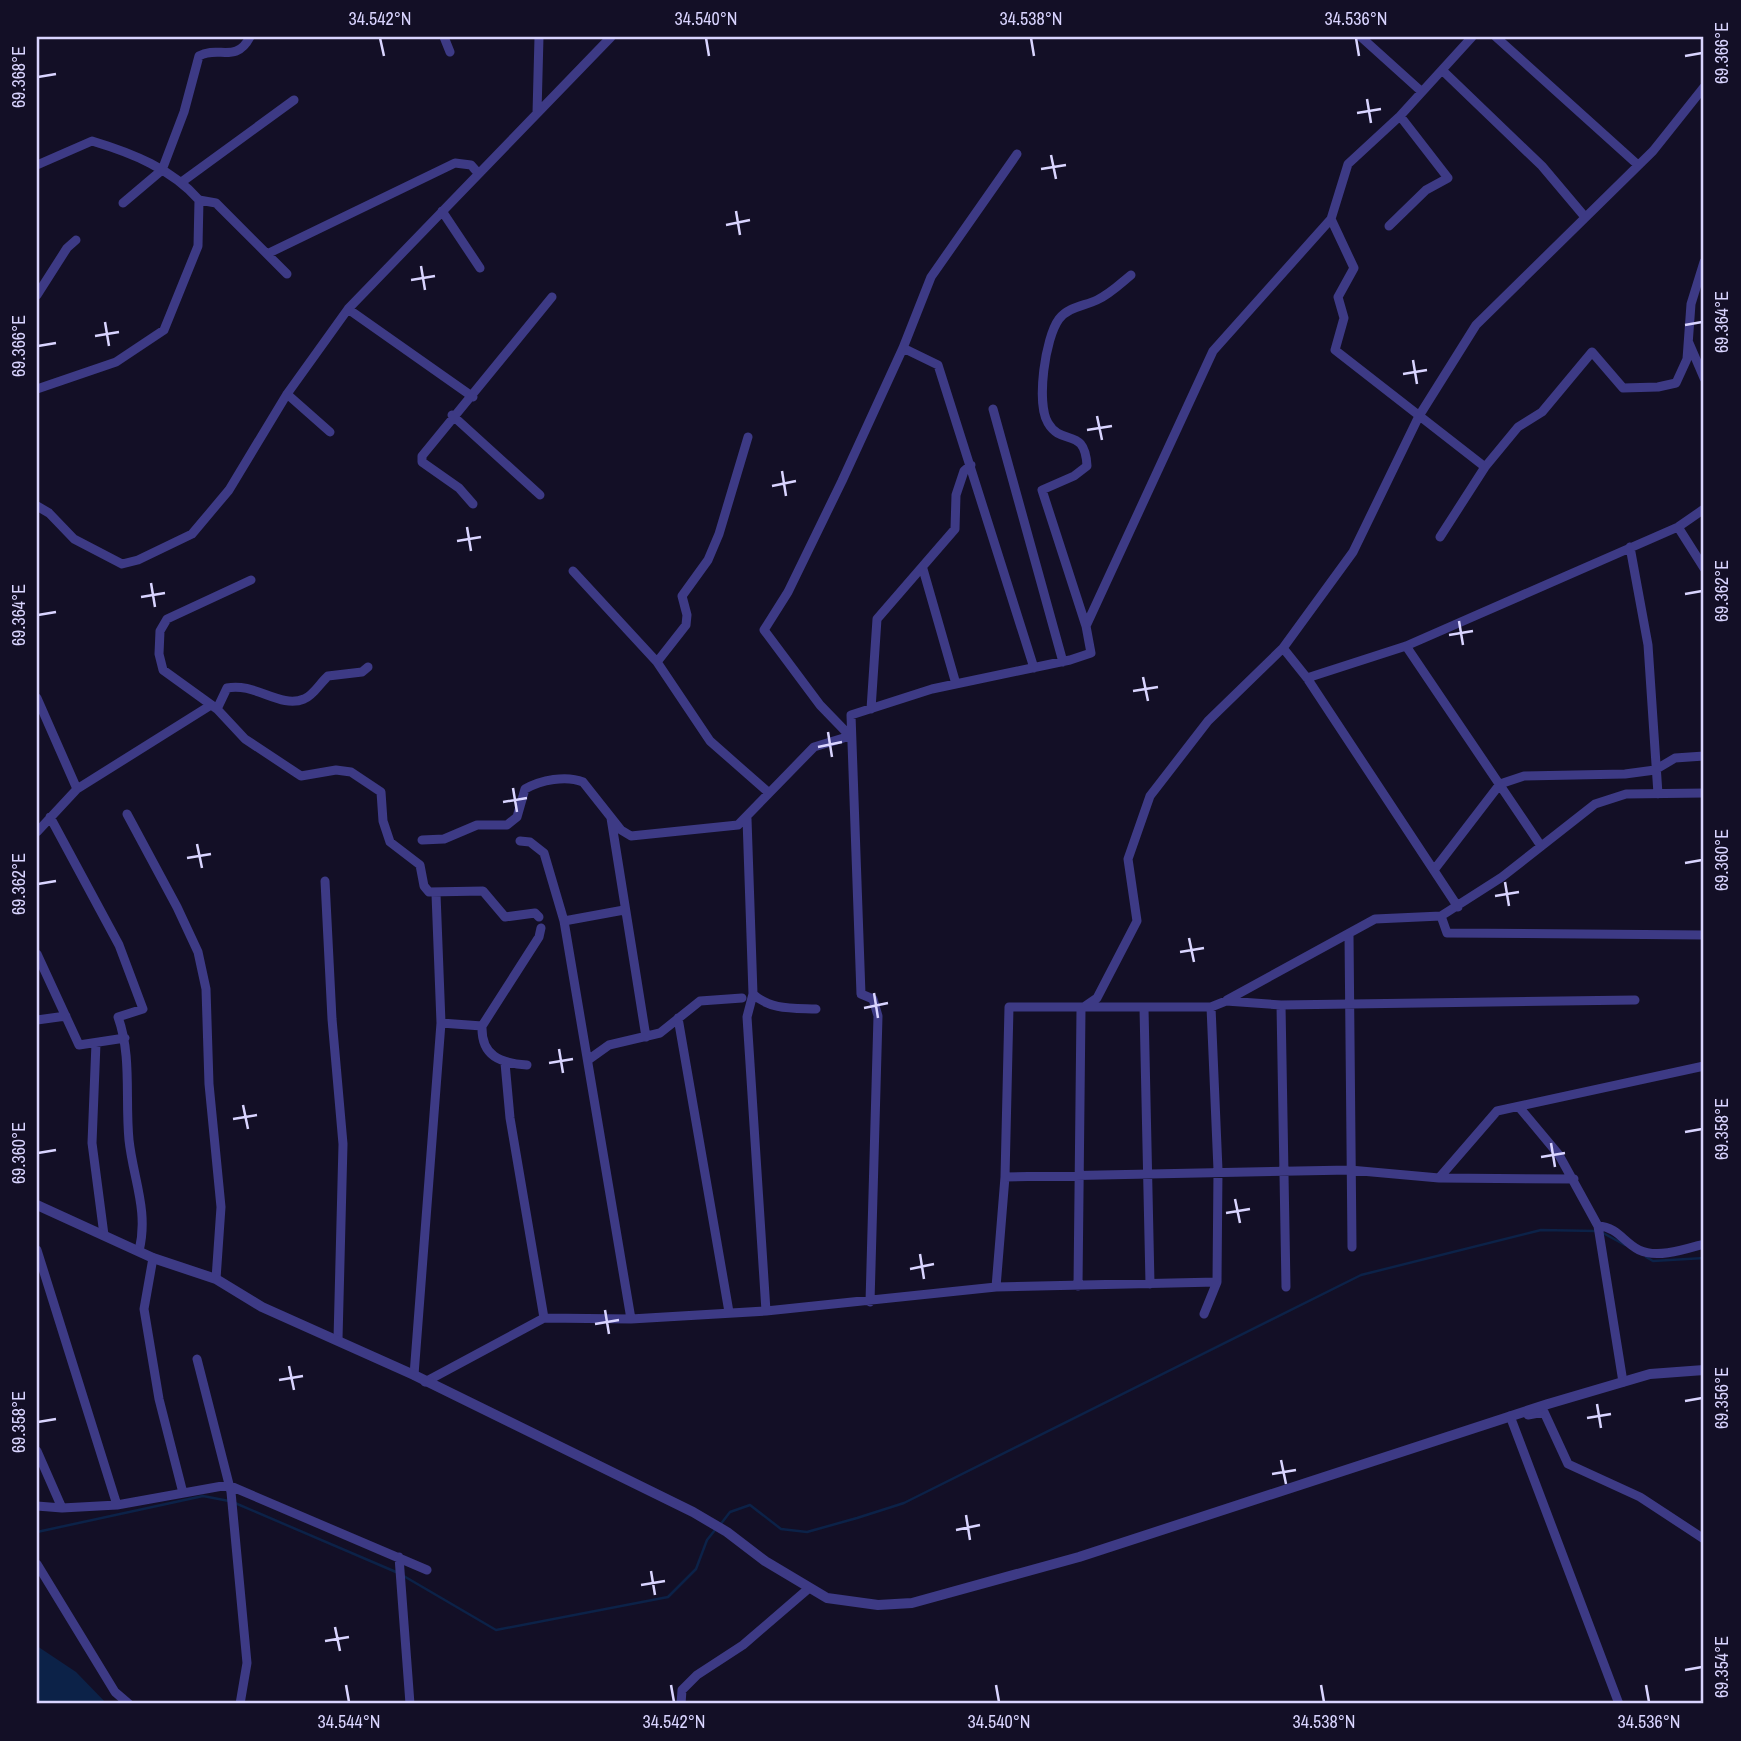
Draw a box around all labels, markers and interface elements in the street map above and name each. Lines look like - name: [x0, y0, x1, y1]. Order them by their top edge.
- text: 34.542°N: [349, 6, 412, 31]
- text: 34.540°N: [675, 6, 738, 31]
- text: 34.538°N: [1000, 6, 1063, 31]
- text: 34.536°N: [1325, 6, 1388, 31]
- text: 69.366°E: [1709, 22, 1734, 84]
- text: 69.368°E: [6, 46, 31, 108]
- text: 69.364°E: [1709, 291, 1734, 353]
- text: 69.366°E: [6, 315, 31, 377]
- text: 69.362°E: [1709, 560, 1734, 622]
- text: 69.364°E: [6, 584, 31, 646]
- text: 69.360°E: [1709, 829, 1734, 891]
- text: 69.362°E: [6, 853, 31, 915]
- text: 69.358°E: [1709, 1098, 1734, 1160]
- text: 69.360°E: [6, 1122, 31, 1184]
- text: 69.356°E: [1709, 1367, 1734, 1429]
- text: 69.358°E: [6, 1391, 31, 1453]
- text: 69.354°E: [1709, 1636, 1734, 1698]
- text: 34.544°N: [318, 1709, 381, 1734]
- text: 34.542°N: [643, 1709, 706, 1734]
- text: 34.540°N: [968, 1709, 1031, 1734]
- text: 34.538°N: [1293, 1709, 1356, 1734]
- text: 34.536°N: [1618, 1709, 1681, 1734]

